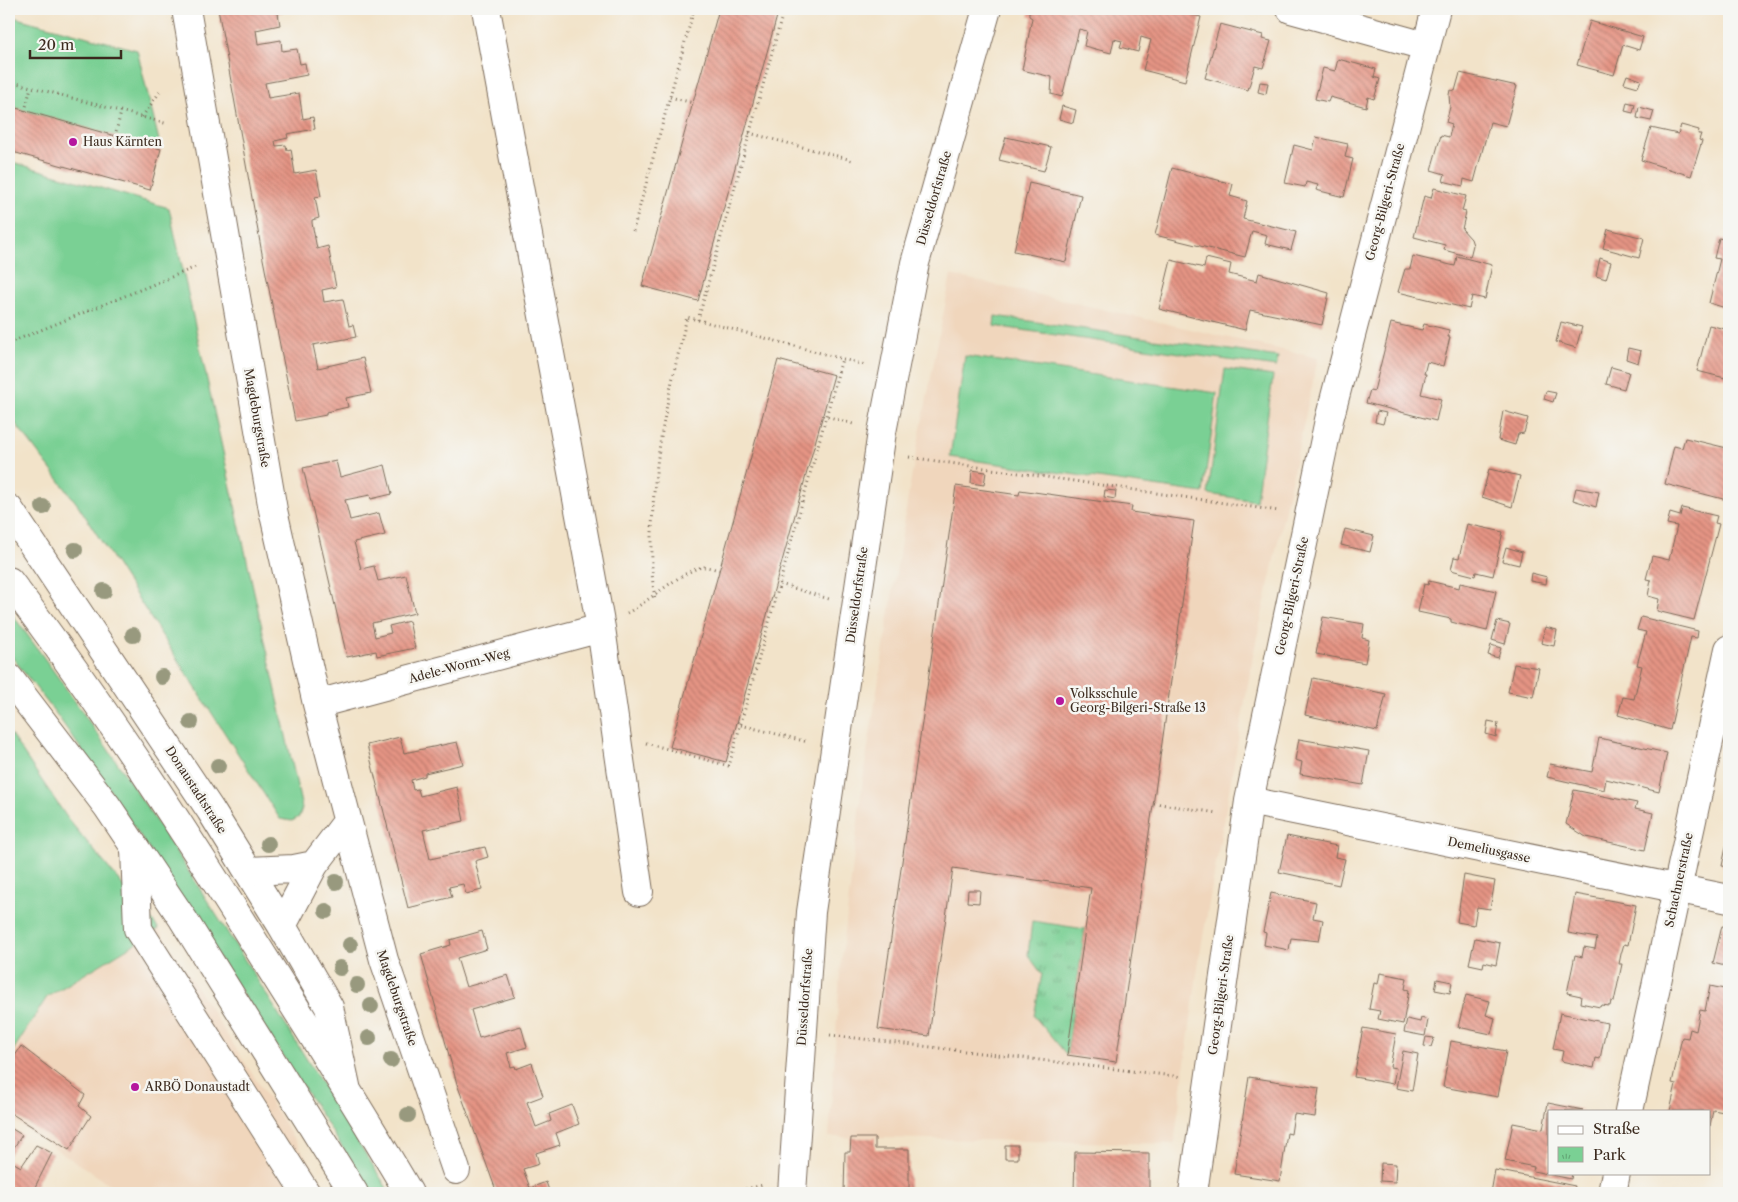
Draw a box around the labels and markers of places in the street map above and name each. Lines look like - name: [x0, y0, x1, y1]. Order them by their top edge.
- place label: Haus Kärnten: [83, 134, 163, 149]
- marker: Haus Kärnten: [67, 136, 79, 148]
- place label: Volksschule Georg-Bilgeri-Straße 13: [1069, 686, 1206, 715]
- marker: Volksschule Georg-Bilgeri-Straße 13: [1054, 695, 1066, 707]
- place label: ARBÖ Donaustadt: [144, 1078, 251, 1094]
- marker: ARBÖ Donaustadt: [129, 1081, 141, 1093]

